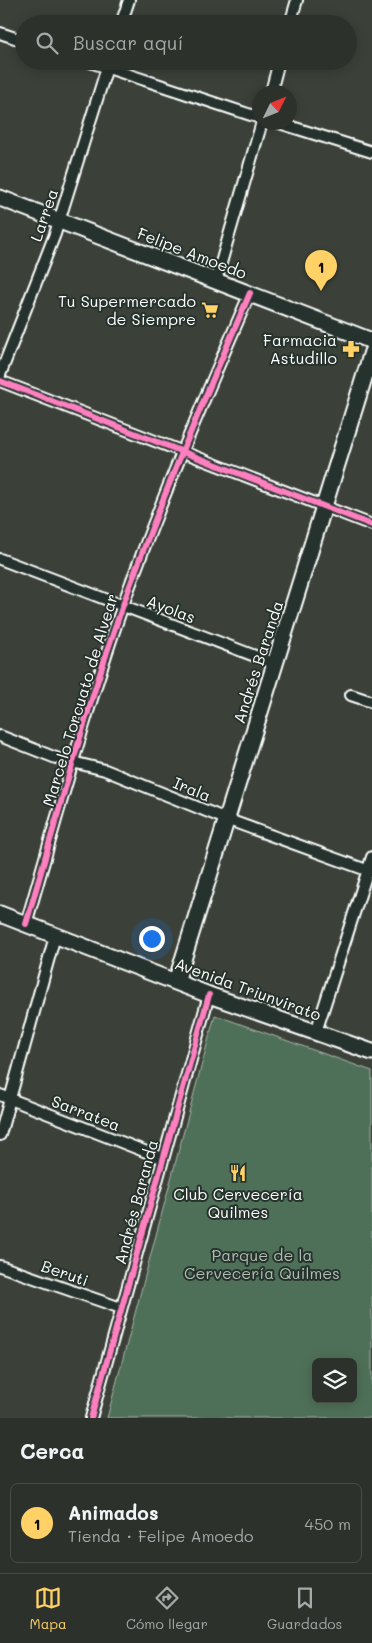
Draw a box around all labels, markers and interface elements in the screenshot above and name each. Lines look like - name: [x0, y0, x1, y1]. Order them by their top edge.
- search box: [15, 15, 357, 70]
- icon: search: [33, 29, 61, 57]
- text: Buscar aquí: [73, 30, 183, 55]
- north arrow: [252, 85, 297, 130]
- street label: Larrea: [25, 186, 62, 244]
- street label: Felipe Amoedo: [134, 222, 250, 283]
- pin: 1: [305, 250, 337, 291]
- place label: Tu Supermercado de Siempre: [58, 290, 196, 329]
- supermarket icon: Tu Supermercado de Siempre: [200, 300, 220, 320]
- place label: Farmacia Astudillo: [263, 329, 337, 368]
- pharmacy icon: Farmacia Astudillo: [341, 339, 361, 359]
- street label: Ayolas: [144, 590, 199, 627]
- street label: Marcelo Torcuato de Alvear: [37, 591, 122, 809]
- street label: Andrés Baranda: [228, 598, 287, 726]
- street label: Irala: [170, 771, 214, 806]
- your location: [139, 926, 165, 952]
- street label: Avenida Triunvirato: [172, 952, 324, 1025]
- street label: Sarratea: [49, 1090, 124, 1135]
- street label: Andrés Baranda: [109, 1137, 162, 1266]
- restaurant icon: Club Cervecería Quilmes: [228, 1163, 248, 1183]
- place label: Club Cervecería Quilmes: [173, 1183, 303, 1222]
- park label: Parque de la Cervecería Quilmes: [184, 1244, 340, 1283]
- street label: Beruti: [39, 1255, 92, 1290]
- map controls: [312, 1358, 357, 1403]
- button: layers: [312, 1358, 357, 1403]
- text: Cerca: [20, 1437, 85, 1464]
- text: Animados: [68, 1500, 158, 1525]
- text: 1: [33, 1513, 41, 1534]
- text: 450 m: [305, 1513, 351, 1534]
- text: Tienda · Felipe Amoedo: [68, 1525, 253, 1546]
- tab: Mapa: [30, 1584, 67, 1633]
- tab: Cómo llegar: [126, 1584, 208, 1633]
- tab: Guardados: [267, 1584, 342, 1633]

